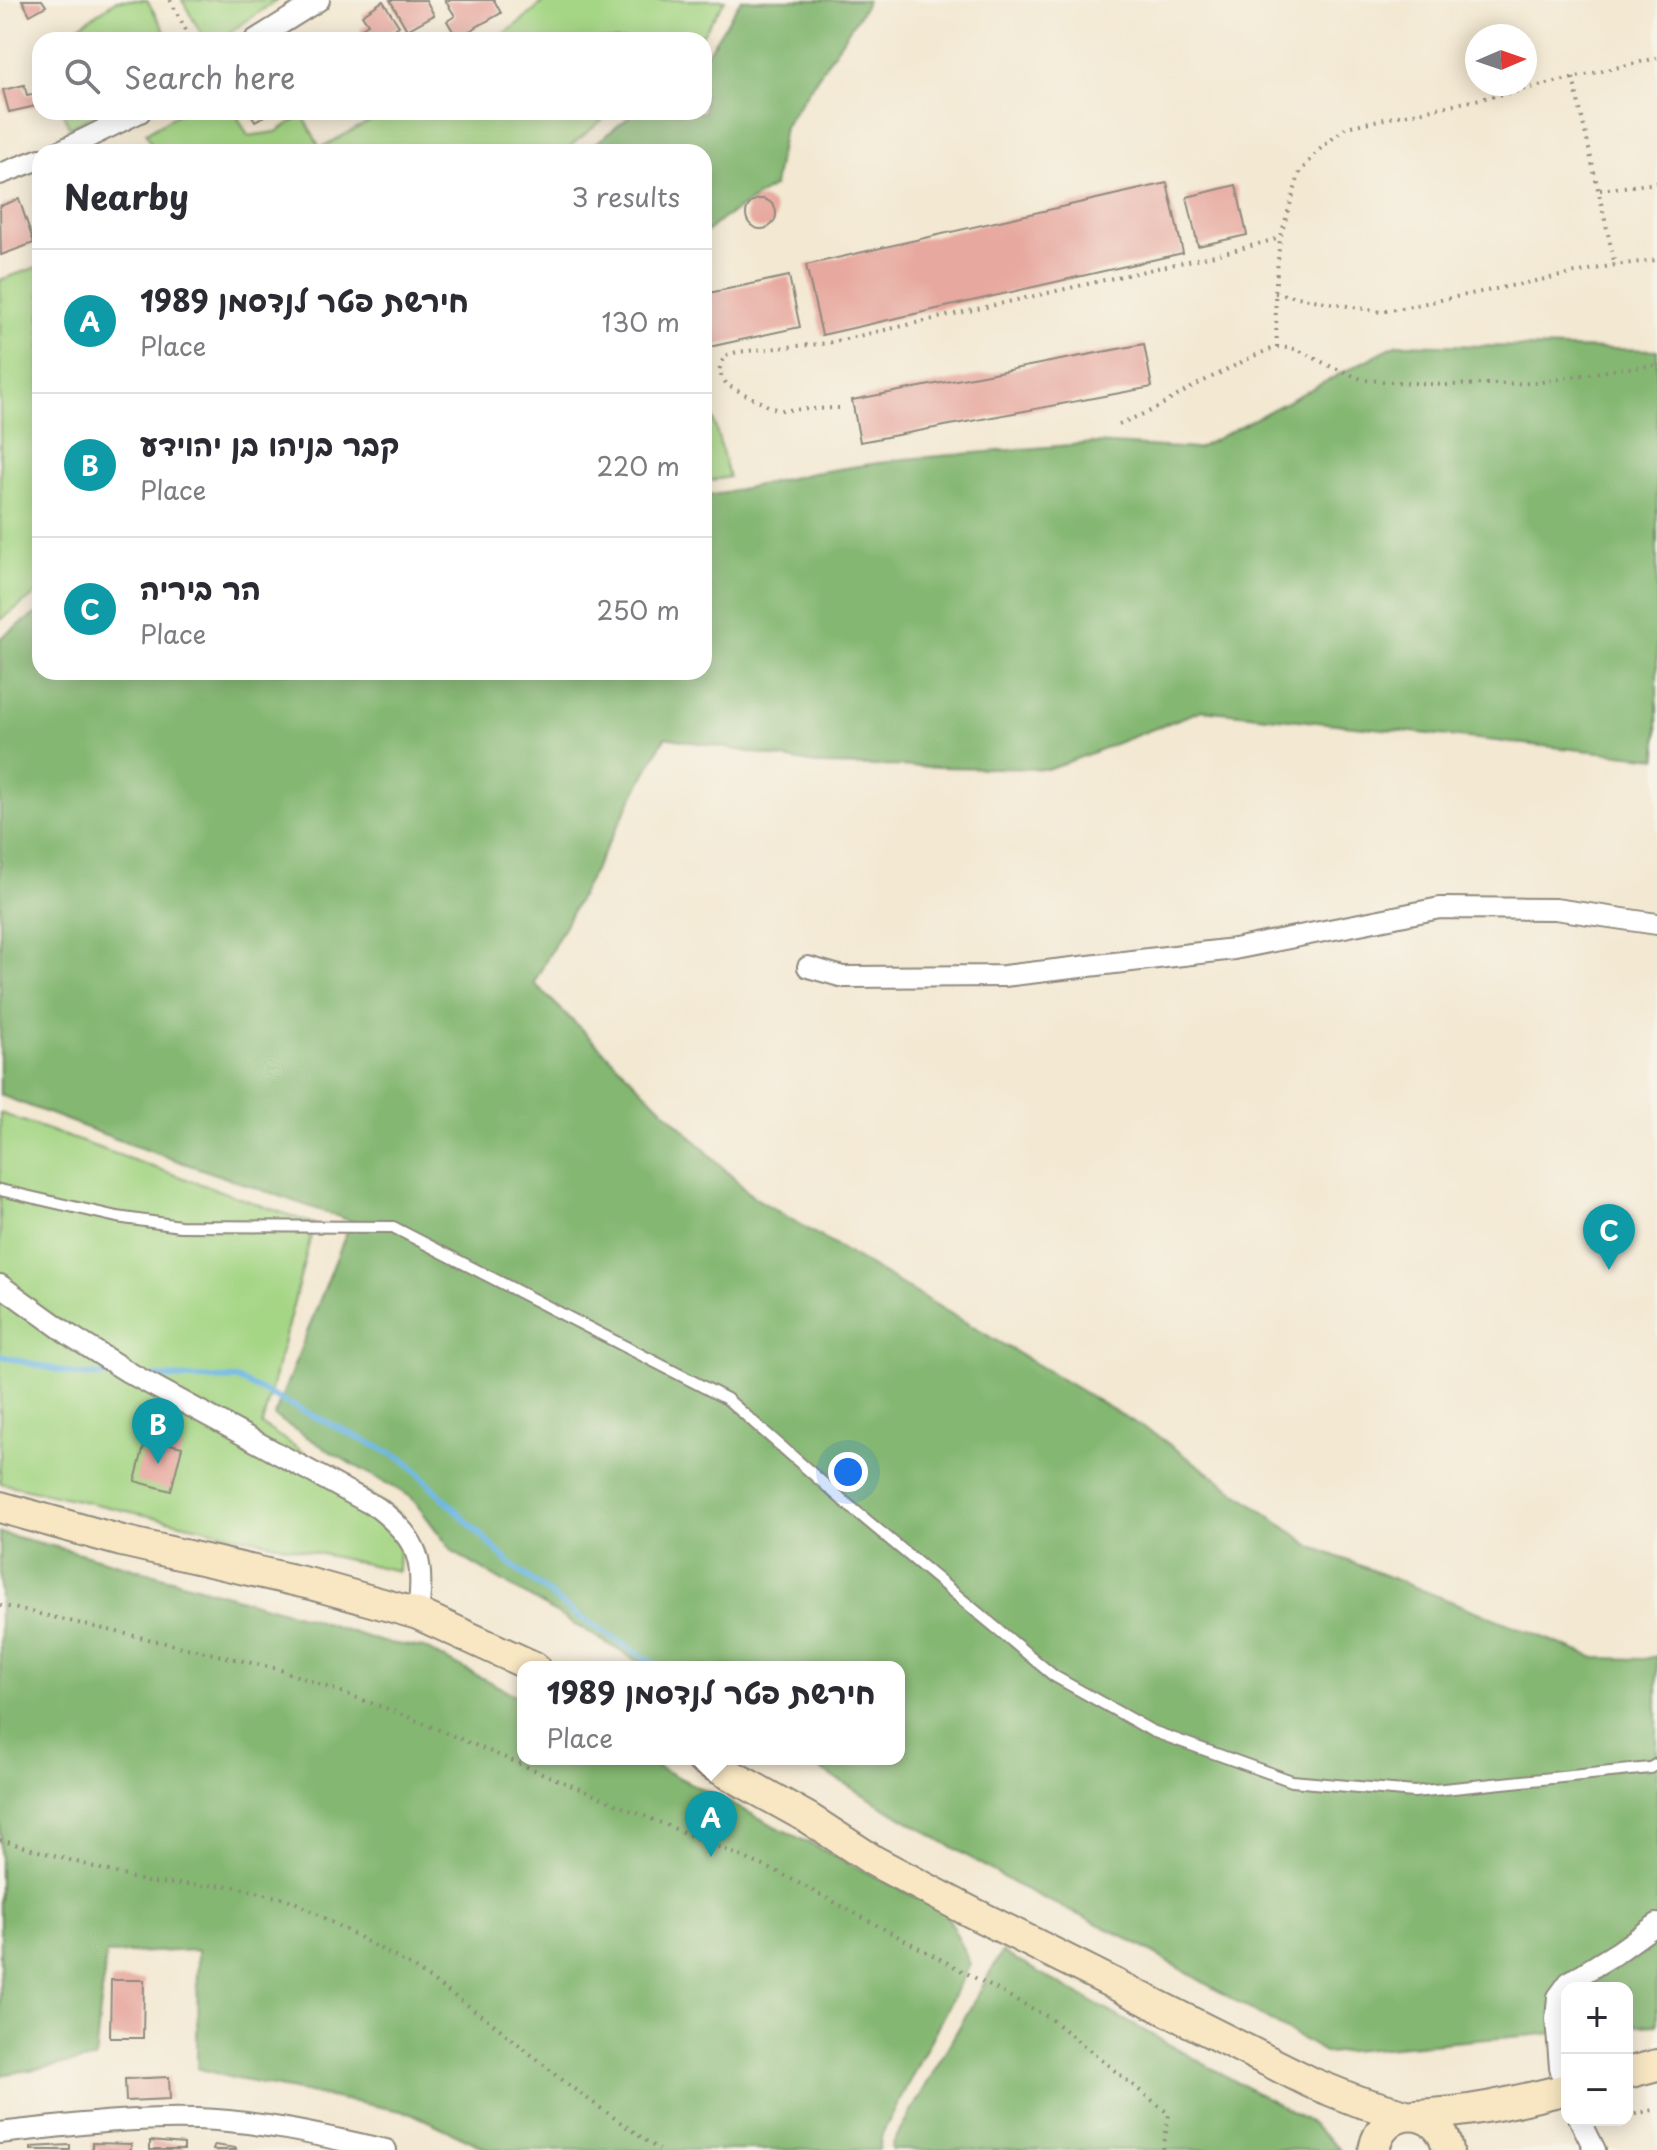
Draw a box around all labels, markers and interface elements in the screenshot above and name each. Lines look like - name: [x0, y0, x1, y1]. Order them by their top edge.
- north arrow: [1465, 24, 1537, 96]
- search box: [32, 32, 712, 120]
- icon: search: [60, 54, 104, 98]
- text: Search here: [124, 54, 296, 99]
- text: Nearby: [64, 170, 189, 222]
- text: 3 results: [572, 177, 680, 216]
- text: חירשת פטר לנדסמן 1989: [140, 277, 469, 322]
- text: A: [80, 302, 100, 341]
- text: 130 m: [601, 302, 680, 341]
- text: Place: [140, 326, 206, 365]
- text: קבר בניהו בן יהוידע: [140, 421, 399, 466]
- text: B: [81, 446, 99, 485]
- text: 220 m: [596, 446, 680, 485]
- text: Place: [140, 470, 206, 509]
- text: הר ביריה: [140, 565, 261, 610]
- text: C: [80, 590, 100, 629]
- text: 250 m: [596, 590, 680, 629]
- text: Place: [140, 614, 206, 653]
- pin: C: [1583, 1204, 1635, 1270]
- pin: B: [132, 1398, 184, 1464]
- your location: [828, 1452, 868, 1492]
- popup: [517, 1661, 905, 1765]
- text: חירשת פטר לנדסמן 1989: [547, 1669, 875, 1714]
- text: Place: [547, 1718, 613, 1757]
- pin: A: [685, 1791, 737, 1857]
- map controls: [1561, 1982, 1633, 2126]
- button: +: [1561, 1982, 1633, 2054]
- button: −: [1561, 2054, 1633, 2126]

